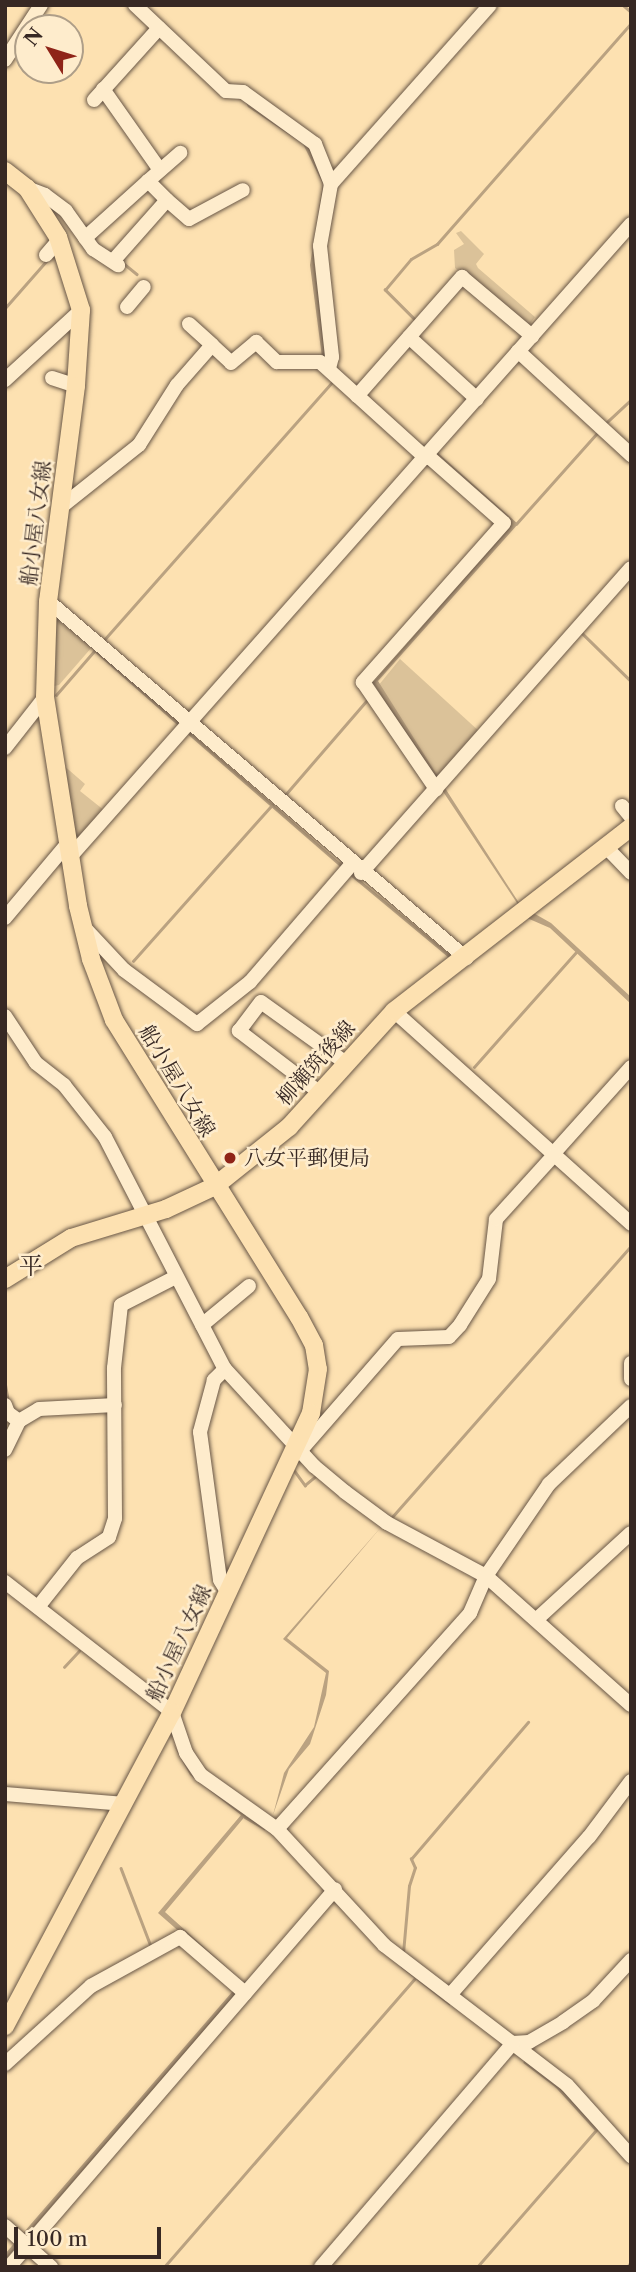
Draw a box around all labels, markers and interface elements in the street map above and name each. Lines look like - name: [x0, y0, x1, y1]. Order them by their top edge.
- north arrow: [14, 14, 84, 84]
- text: N: [19, 23, 48, 51]
- street label: 船小屋八女線: [16, 459, 56, 587]
- street label: 柳瀬筑後線: [272, 1016, 360, 1110]
- street label: 船小屋八女線: [134, 1021, 220, 1141]
- place label: 八女平郵便局: [244, 1145, 370, 1171]
- marker: 八女平郵便局: [222, 1150, 238, 1166]
- district label: 平: [19, 1252, 43, 1280]
- street label: 船小屋八女線: [141, 1581, 217, 1705]
- scale bar: [18, 2212, 164, 2256]
- text: 100 m: [27, 2226, 88, 2251]

